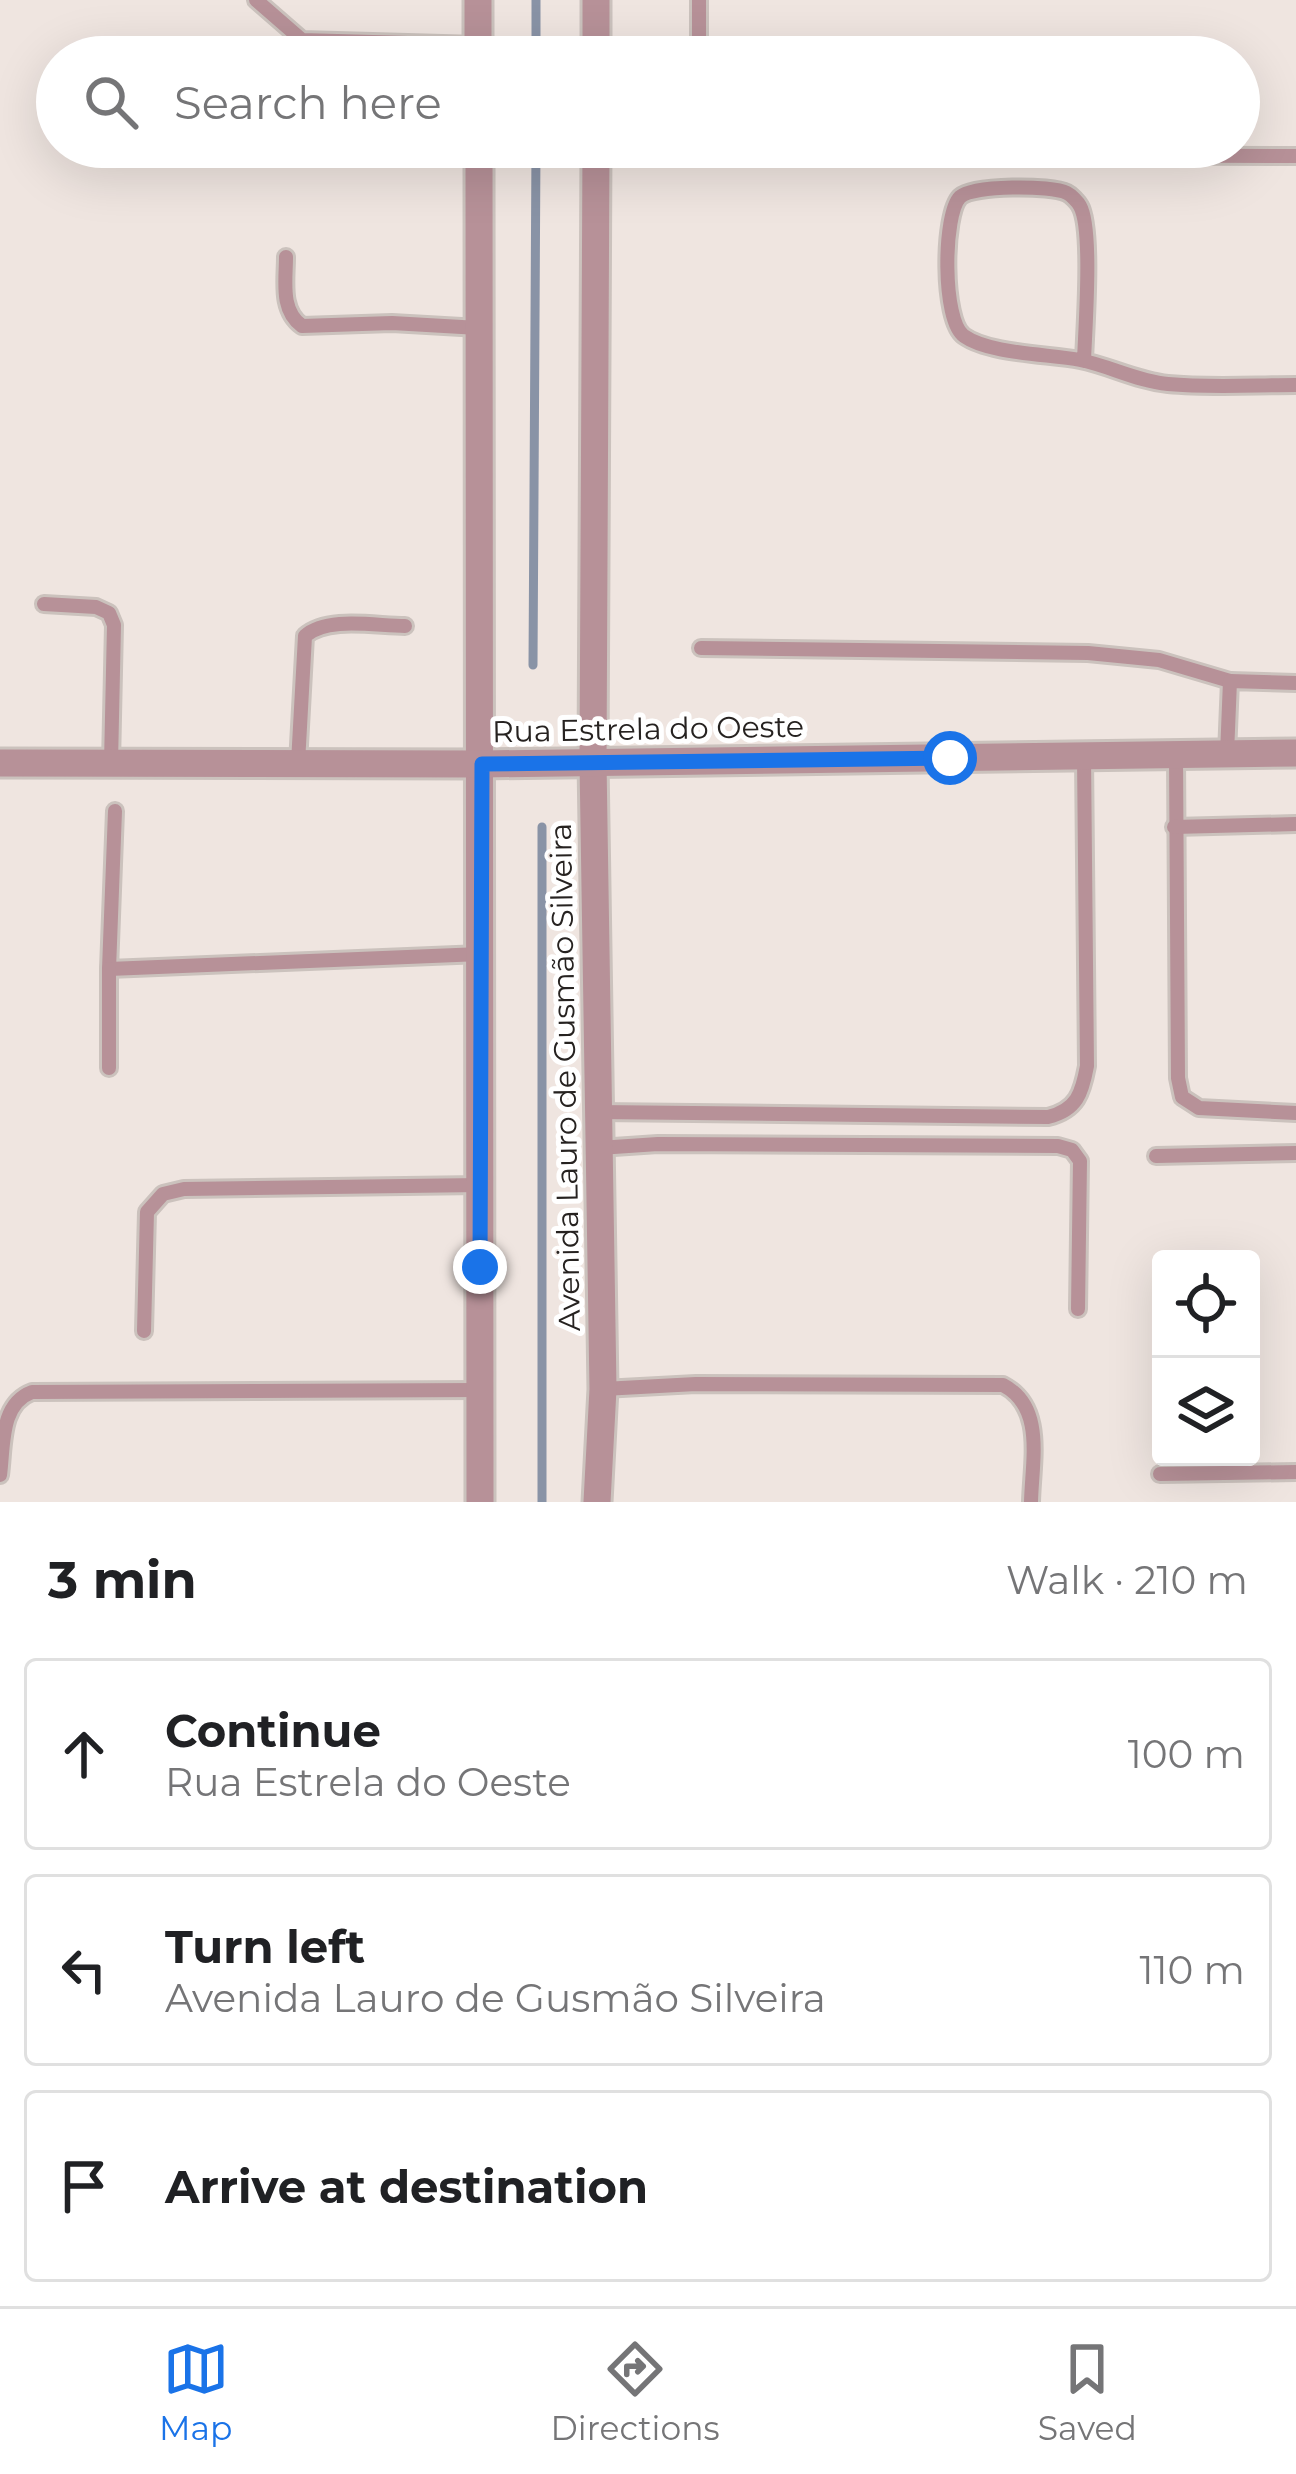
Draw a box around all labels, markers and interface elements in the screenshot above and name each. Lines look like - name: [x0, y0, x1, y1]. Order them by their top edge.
- search box: [36, 36, 1260, 168]
- icon: search: [78, 69, 144, 135]
- text: Search here: [174, 75, 442, 130]
- street label: Rua Estrela do Oeste: [492, 708, 804, 750]
- route start: [923, 731, 977, 785]
- street label: Avenida Lauro de Gusmão Silveira: [542, 823, 588, 1331]
- route end: [453, 1240, 507, 1294]
- map controls: [1152, 1250, 1260, 1466]
- button: locate: [1152, 1250, 1260, 1358]
- button: layers: [1152, 1358, 1260, 1466]
- text: 3 min: [48, 1549, 197, 1611]
- text: Walk · 210 m: [1006, 1556, 1248, 1604]
- text: Continue: [165, 1703, 381, 1758]
- icon: ahead: [51, 1721, 117, 1787]
- text: 100 m: [1128, 1730, 1245, 1778]
- text: Rua Estrela do Oeste: [165, 1758, 571, 1806]
- text: Turn left: [165, 1919, 365, 1974]
- icon: left: [51, 1937, 117, 2003]
- text: 110 m: [1139, 1946, 1245, 1994]
- text: Avenida Lauro de Gusmão Silveira: [165, 1974, 826, 2022]
- icon: arrive: [51, 2153, 117, 2219]
- text: Arrive at destination: [165, 2159, 648, 2214]
- tab: Map: [159, 2336, 232, 2448]
- tab: Directions: [551, 2336, 720, 2448]
- tab: Saved: [1038, 2336, 1137, 2448]

